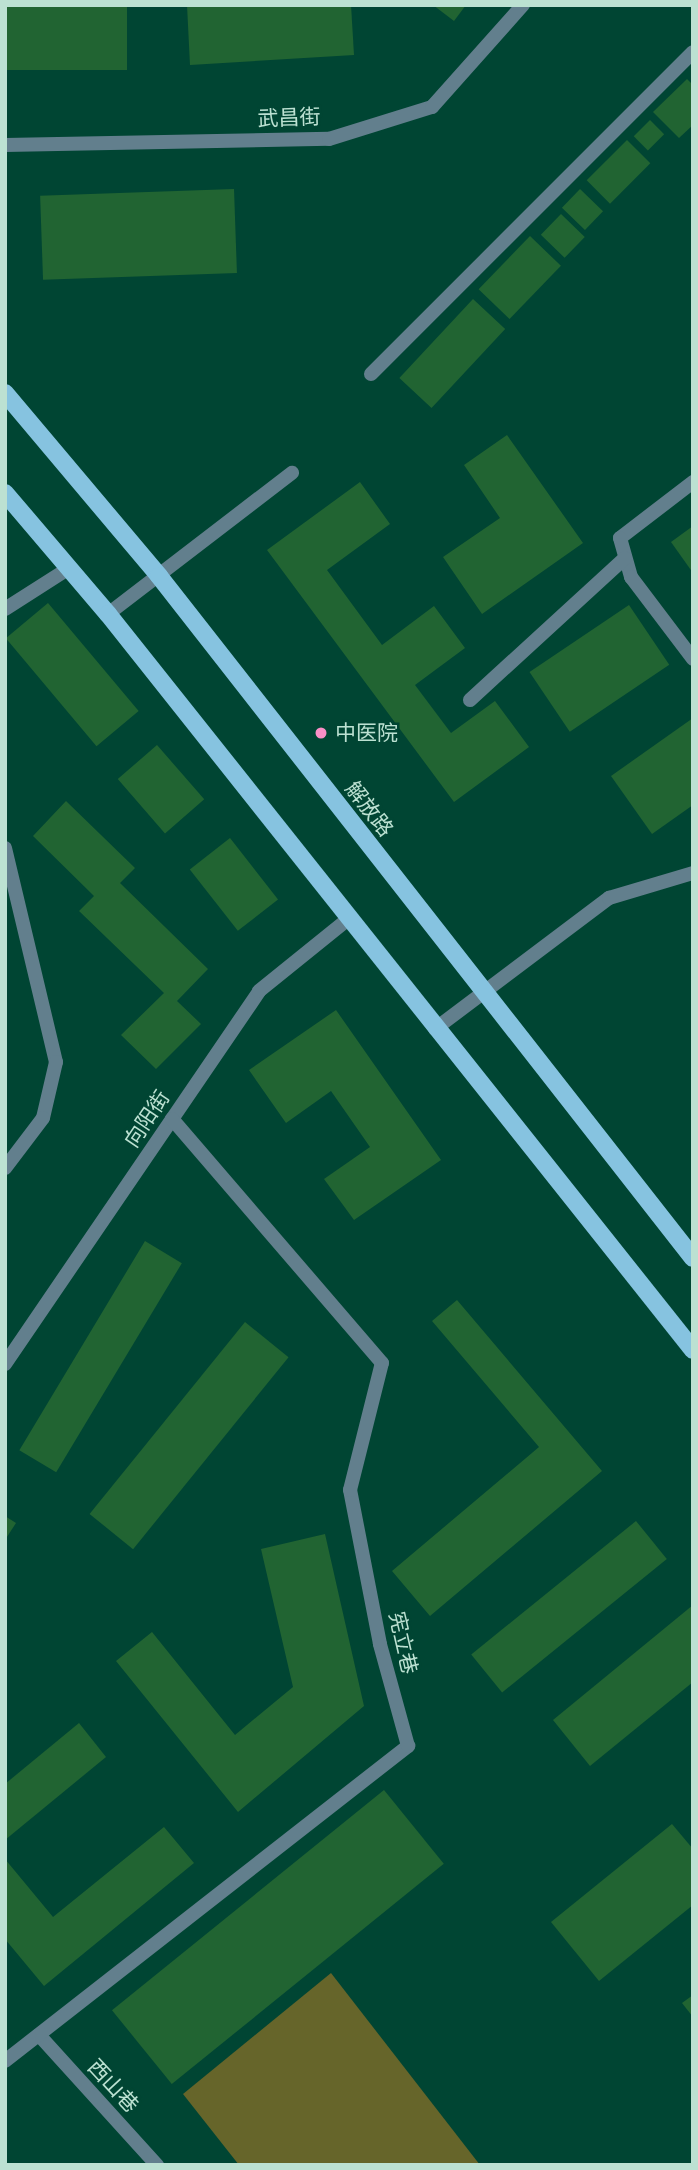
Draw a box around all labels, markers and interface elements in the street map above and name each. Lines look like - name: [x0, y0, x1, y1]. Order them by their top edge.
- street label: 武昌街: [257, 104, 321, 132]
- place label: 中医院: [335, 720, 398, 746]
- marker: 中医院: [313, 725, 329, 741]
- street label: 解放路: [340, 776, 398, 842]
- street label: 向阳街: [119, 1086, 175, 1152]
- street label: 宪立巷: [384, 1609, 422, 1677]
- street label: 西山巷: [82, 2054, 144, 2118]

